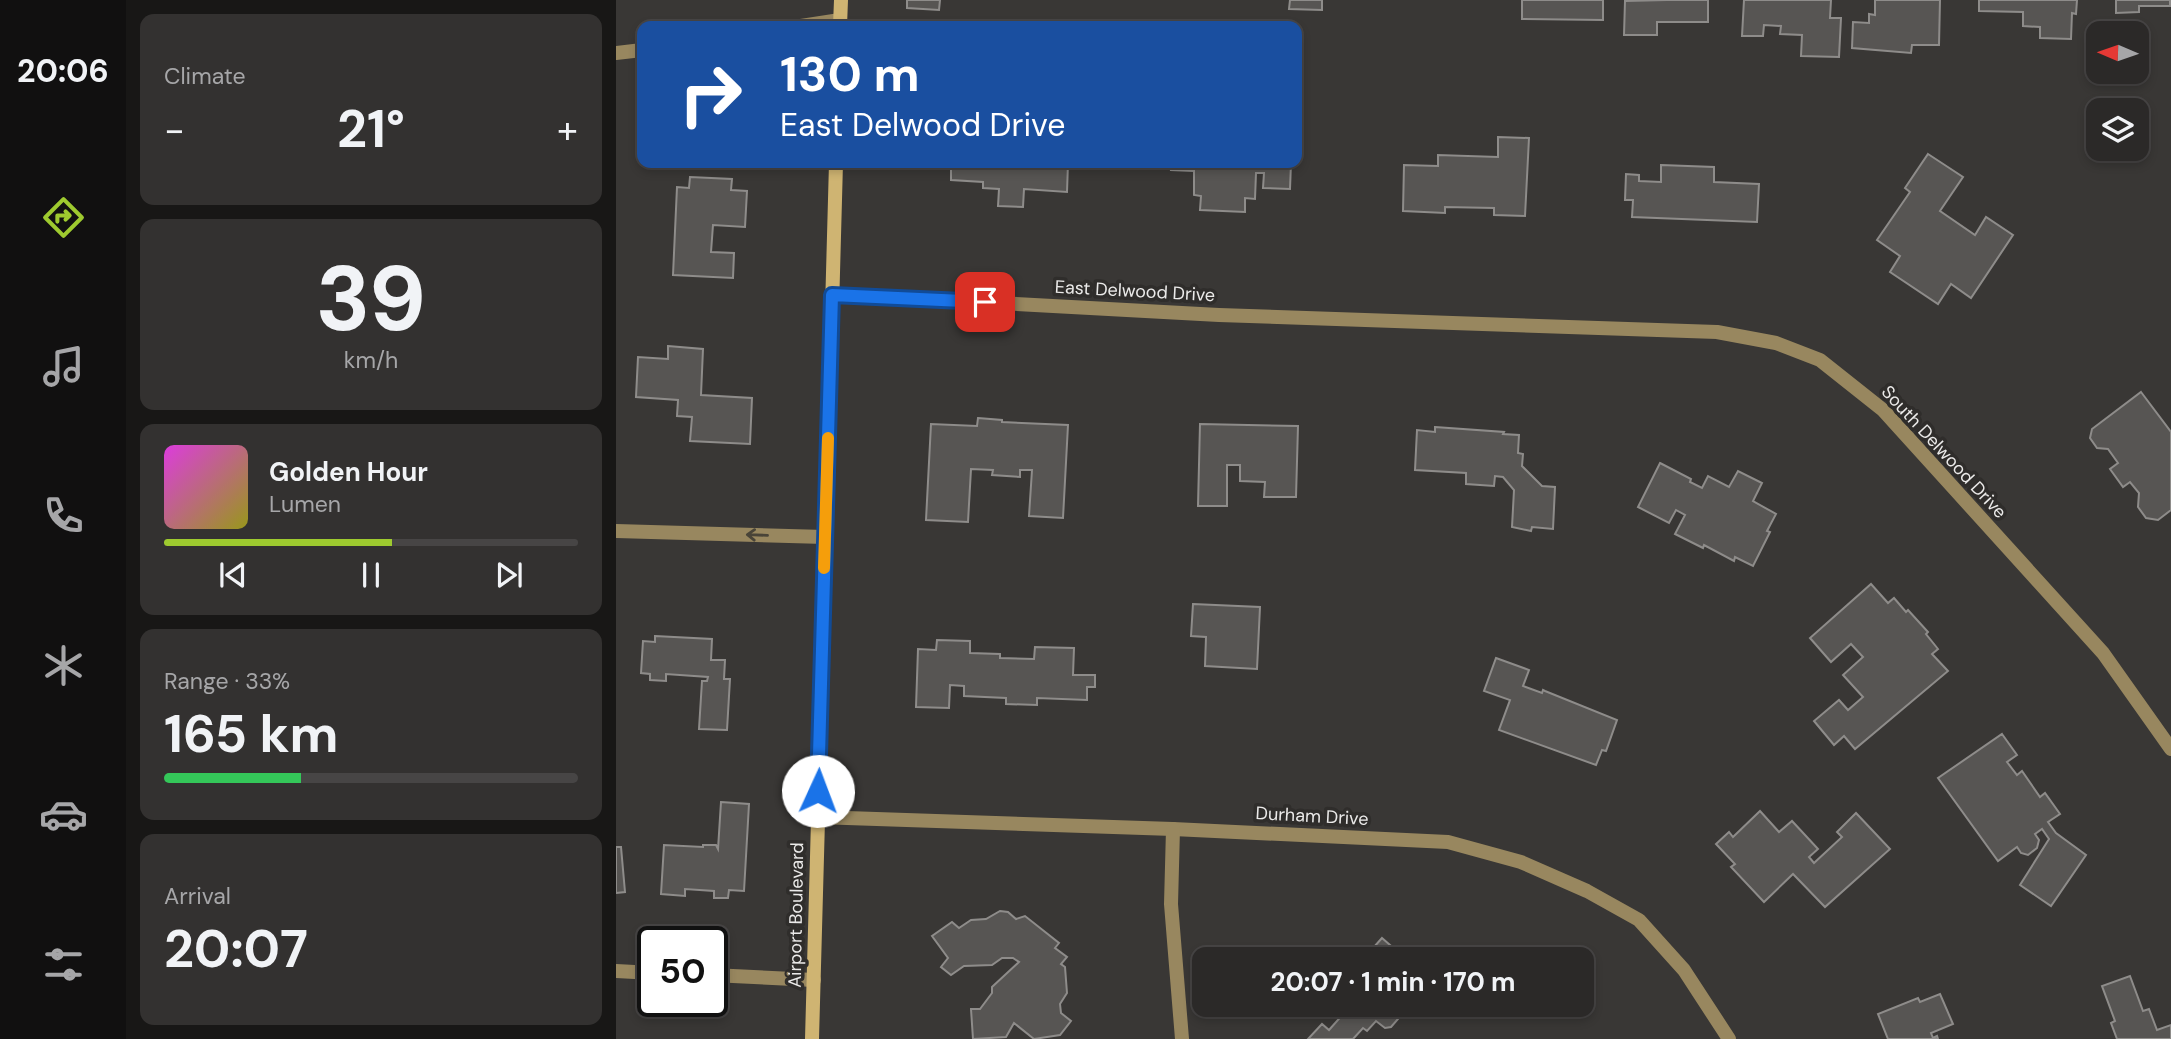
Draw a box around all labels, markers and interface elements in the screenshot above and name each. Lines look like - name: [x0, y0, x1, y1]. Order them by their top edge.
- north arrow: [2086, 21, 2149, 84]
- map controls: [2086, 21, 2149, 161]
- text: 130 m: [780, 42, 920, 106]
- icon: right: [665, 49, 756, 140]
- text: 20:06: [17, 50, 109, 92]
- text: Climate: [164, 61, 246, 91]
- text: 21°: [337, 95, 405, 163]
- button: layers: [2086, 98, 2149, 161]
- text: East Delwood Drive: [780, 104, 1065, 146]
- text: −: [164, 105, 185, 155]
- text: +: [557, 105, 578, 155]
- icon: directions: [39, 193, 88, 242]
- text: 39: [316, 240, 426, 358]
- pin: [955, 272, 1015, 332]
- street label: East Delwood Drive: [1054, 275, 1216, 307]
- icon: arrive: [966, 283, 1004, 321]
- icon: music: [39, 342, 88, 391]
- text: km/h: [344, 345, 398, 375]
- street label: South Delwood Drive: [1876, 380, 2012, 524]
- text: Golden Hour: [269, 455, 428, 489]
- text: Lumen: [269, 489, 341, 519]
- icon: phone: [39, 491, 88, 540]
- one-way arrow: [746, 528, 769, 541]
- icon: previous: [214, 556, 252, 594]
- icon: pause: [352, 556, 390, 594]
- icon: next: [490, 556, 528, 594]
- icon: climate: [39, 641, 88, 690]
- text: Range · 33%: [164, 666, 290, 696]
- text: 165 km: [164, 700, 338, 768]
- position arrow: [781, 754, 855, 828]
- icon: car: [39, 790, 88, 839]
- street label: Durham Drive: [1255, 801, 1369, 831]
- street label: Airport Boulevard: [783, 842, 809, 988]
- text: Arrival: [164, 881, 231, 911]
- text: 20:07: [164, 915, 308, 983]
- speed limit sign: 50: [637, 926, 728, 1017]
- icon: filters: [39, 940, 88, 989]
- text: 20:07 · 1 min · 170 m: [1271, 965, 1515, 999]

